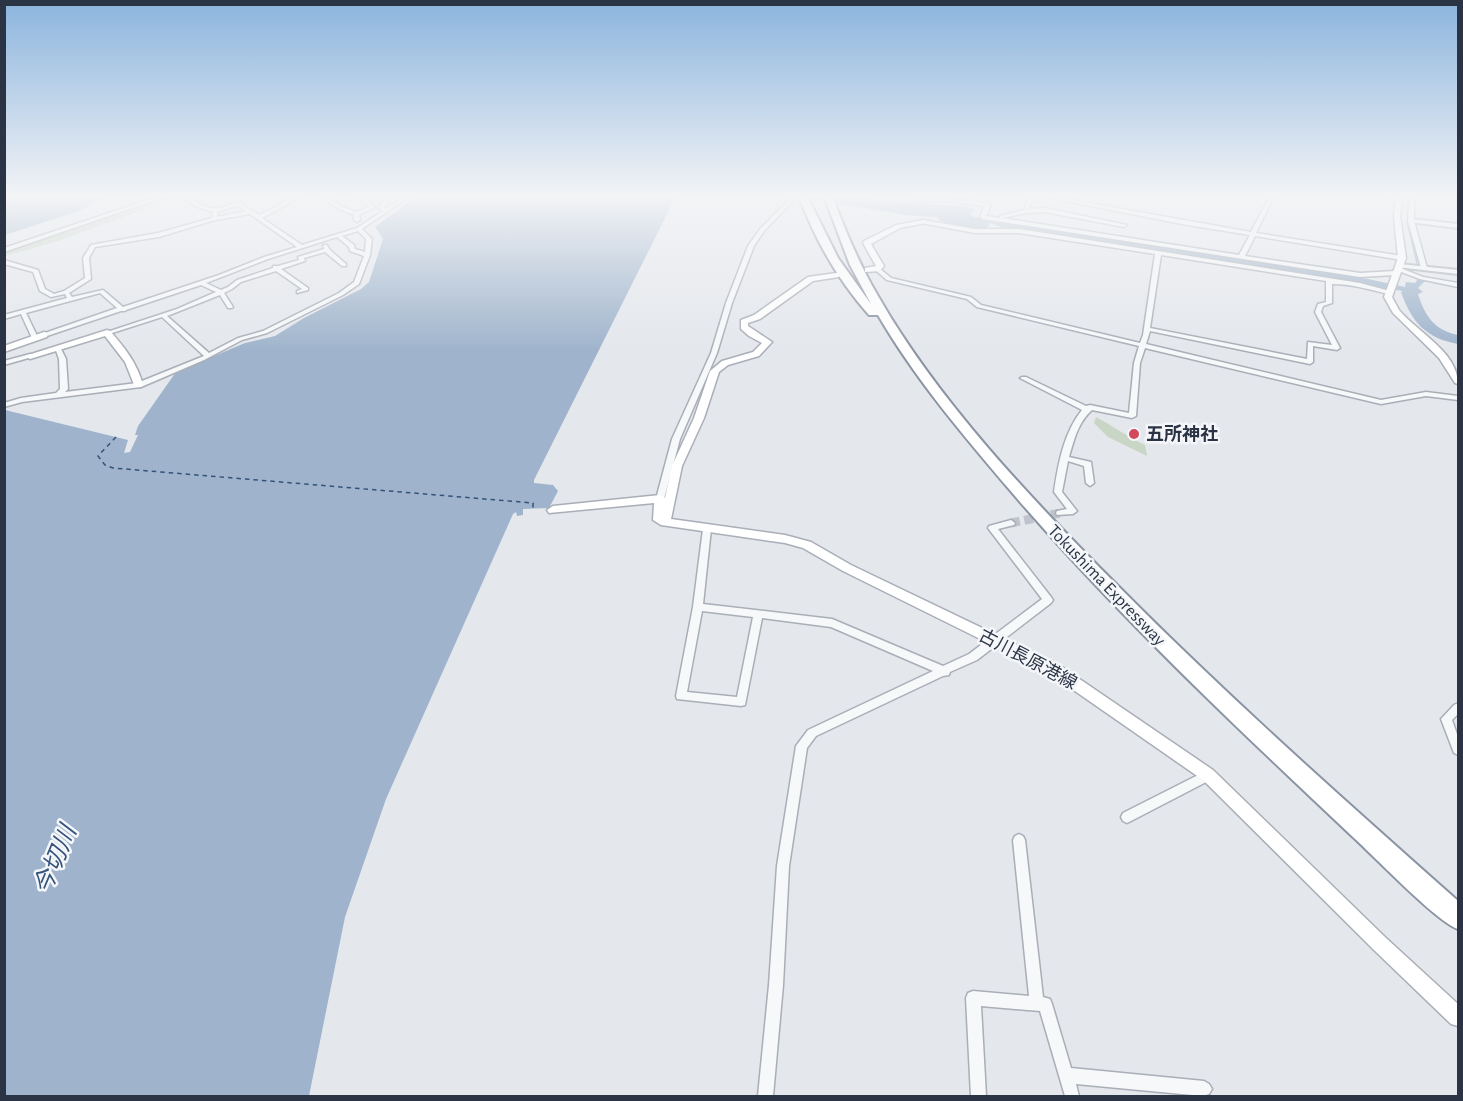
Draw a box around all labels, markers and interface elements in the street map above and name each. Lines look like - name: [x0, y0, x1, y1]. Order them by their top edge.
- place label: 五所神社: [1146, 424, 1218, 444]
- marker: 五所神社: [1127, 427, 1141, 441]
- street label: Tokushima Expressway: [1044, 522, 1169, 650]
- street label: 古川長原港線: [976, 625, 1080, 693]
- water label: 今切川: [29, 819, 82, 898]

